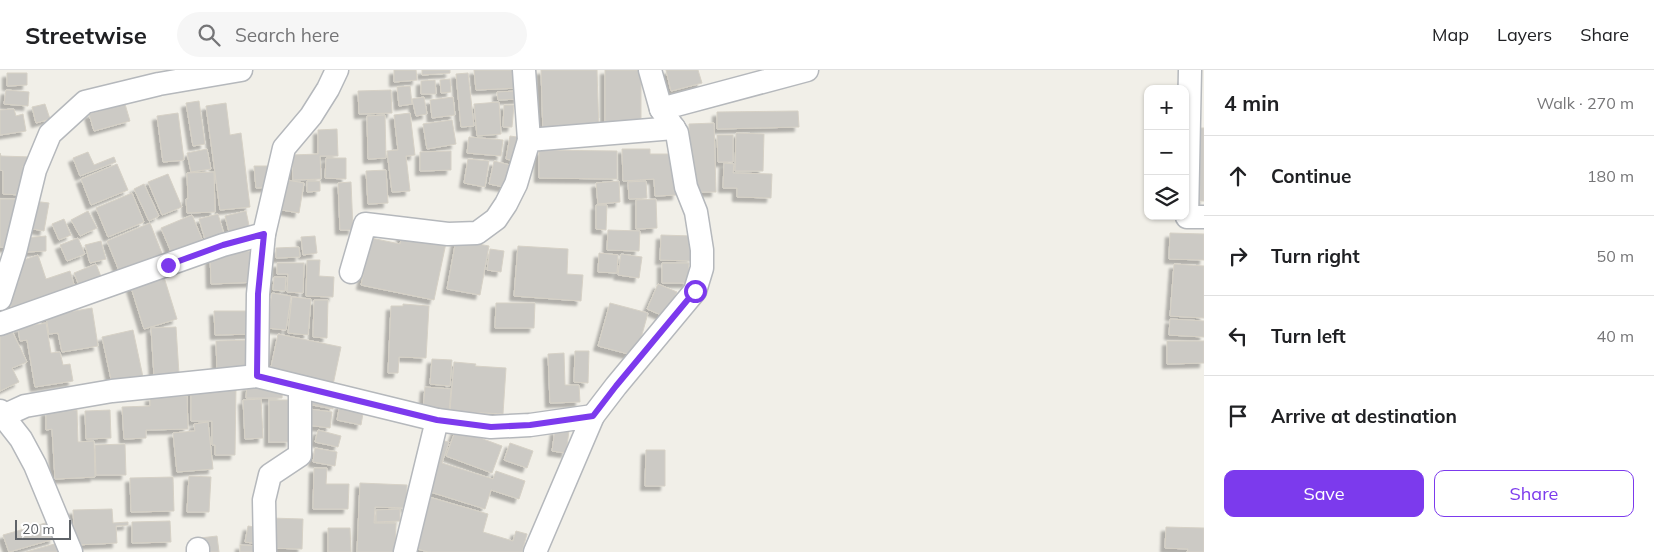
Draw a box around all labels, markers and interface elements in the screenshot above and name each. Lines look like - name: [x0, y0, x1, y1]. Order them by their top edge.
- search box: [177, 12, 527, 57]
- text: Streetwise: [25, 20, 147, 50]
- icon: search: [195, 21, 223, 49]
- text: Search here: [235, 23, 339, 47]
- text: Map: [1432, 23, 1469, 46]
- text: Layers: [1497, 23, 1552, 46]
- text: Share: [1580, 23, 1629, 46]
- map controls: [1144, 85, 1189, 220]
- button: +: [1144, 85, 1189, 130]
- text: 4 min: [1224, 90, 1279, 116]
- text: Walk · 270 m: [1536, 93, 1634, 113]
- button: −: [1144, 130, 1189, 175]
- icon: ahead: [1224, 162, 1252, 190]
- text: Continue: [1271, 164, 1351, 188]
- text: 180 m: [1587, 166, 1634, 186]
- button: layers: [1144, 175, 1189, 220]
- icon: right: [1224, 242, 1252, 270]
- text: Turn right: [1271, 244, 1360, 268]
- text: 50 m: [1597, 246, 1634, 266]
- route end: [157, 254, 180, 277]
- route start: [684, 280, 707, 303]
- icon: left: [1224, 322, 1252, 350]
- text: Turn left: [1271, 324, 1346, 348]
- text: 40 m: [1597, 326, 1634, 346]
- icon: arrive: [1224, 402, 1252, 430]
- text: Arrive at destination: [1271, 404, 1457, 428]
- button: Save: [1224, 470, 1424, 517]
- button: Share: [1434, 470, 1634, 517]
- scale bar: [15, 517, 71, 540]
- text: 20 m: [22, 520, 55, 538]

